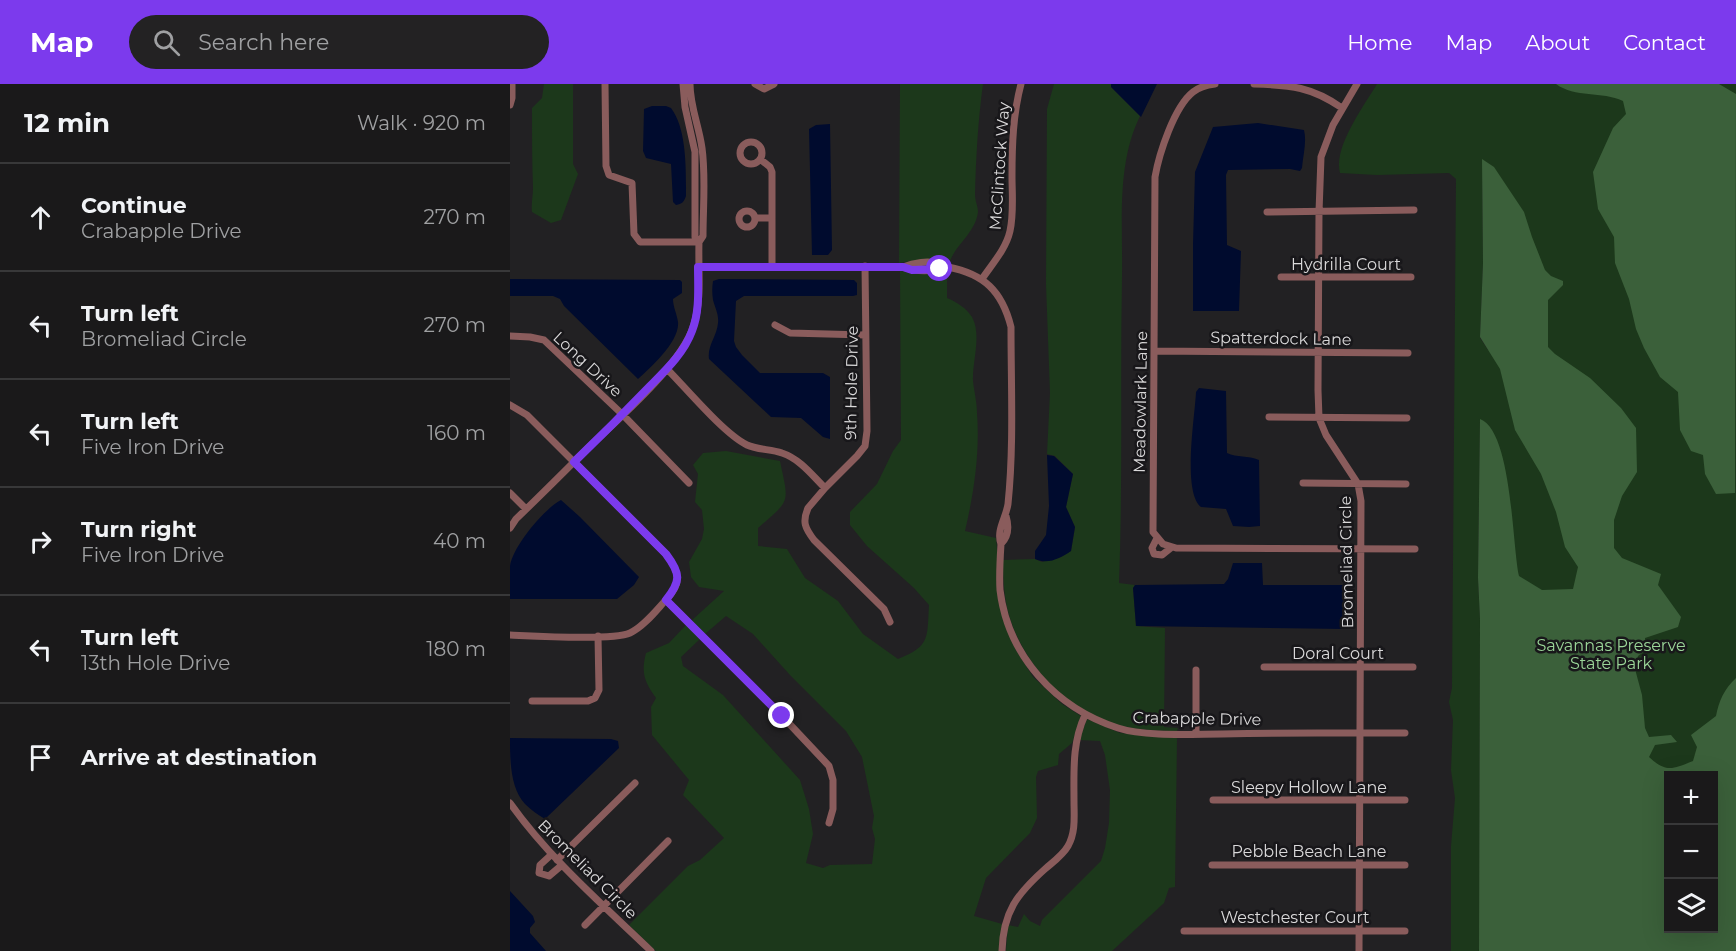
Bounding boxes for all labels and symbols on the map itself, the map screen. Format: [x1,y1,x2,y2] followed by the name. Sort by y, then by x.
[986,101,1013,231] street label: McClintock Way
[926,255,952,281] route start
[1291,255,1402,274] street label: Hydrilla Court
[841,326,862,440] street label: 9th Hole Drive
[549,328,626,401] street label: Long Drive
[1210,328,1352,349] street label: Spatterdock Lane
[1130,331,1151,473] street label: Meadowlark Lane
[1336,495,1357,629] street label: Bromeliad Circle
[1536,636,1686,673] park label: Savannas Preserve State Park
[1292,644,1384,663] street label: Doral Court
[768,702,794,728] route end
[1133,708,1261,729] street label: Crabapple Drive
[1231,778,1387,797] street label: Sleepy Hollow Lane
[534,816,641,923] street label: Bromeliad Circle
[1232,842,1386,861] street label: Pebble Beach Lane
[1220,908,1370,927] street label: Westchester Court

